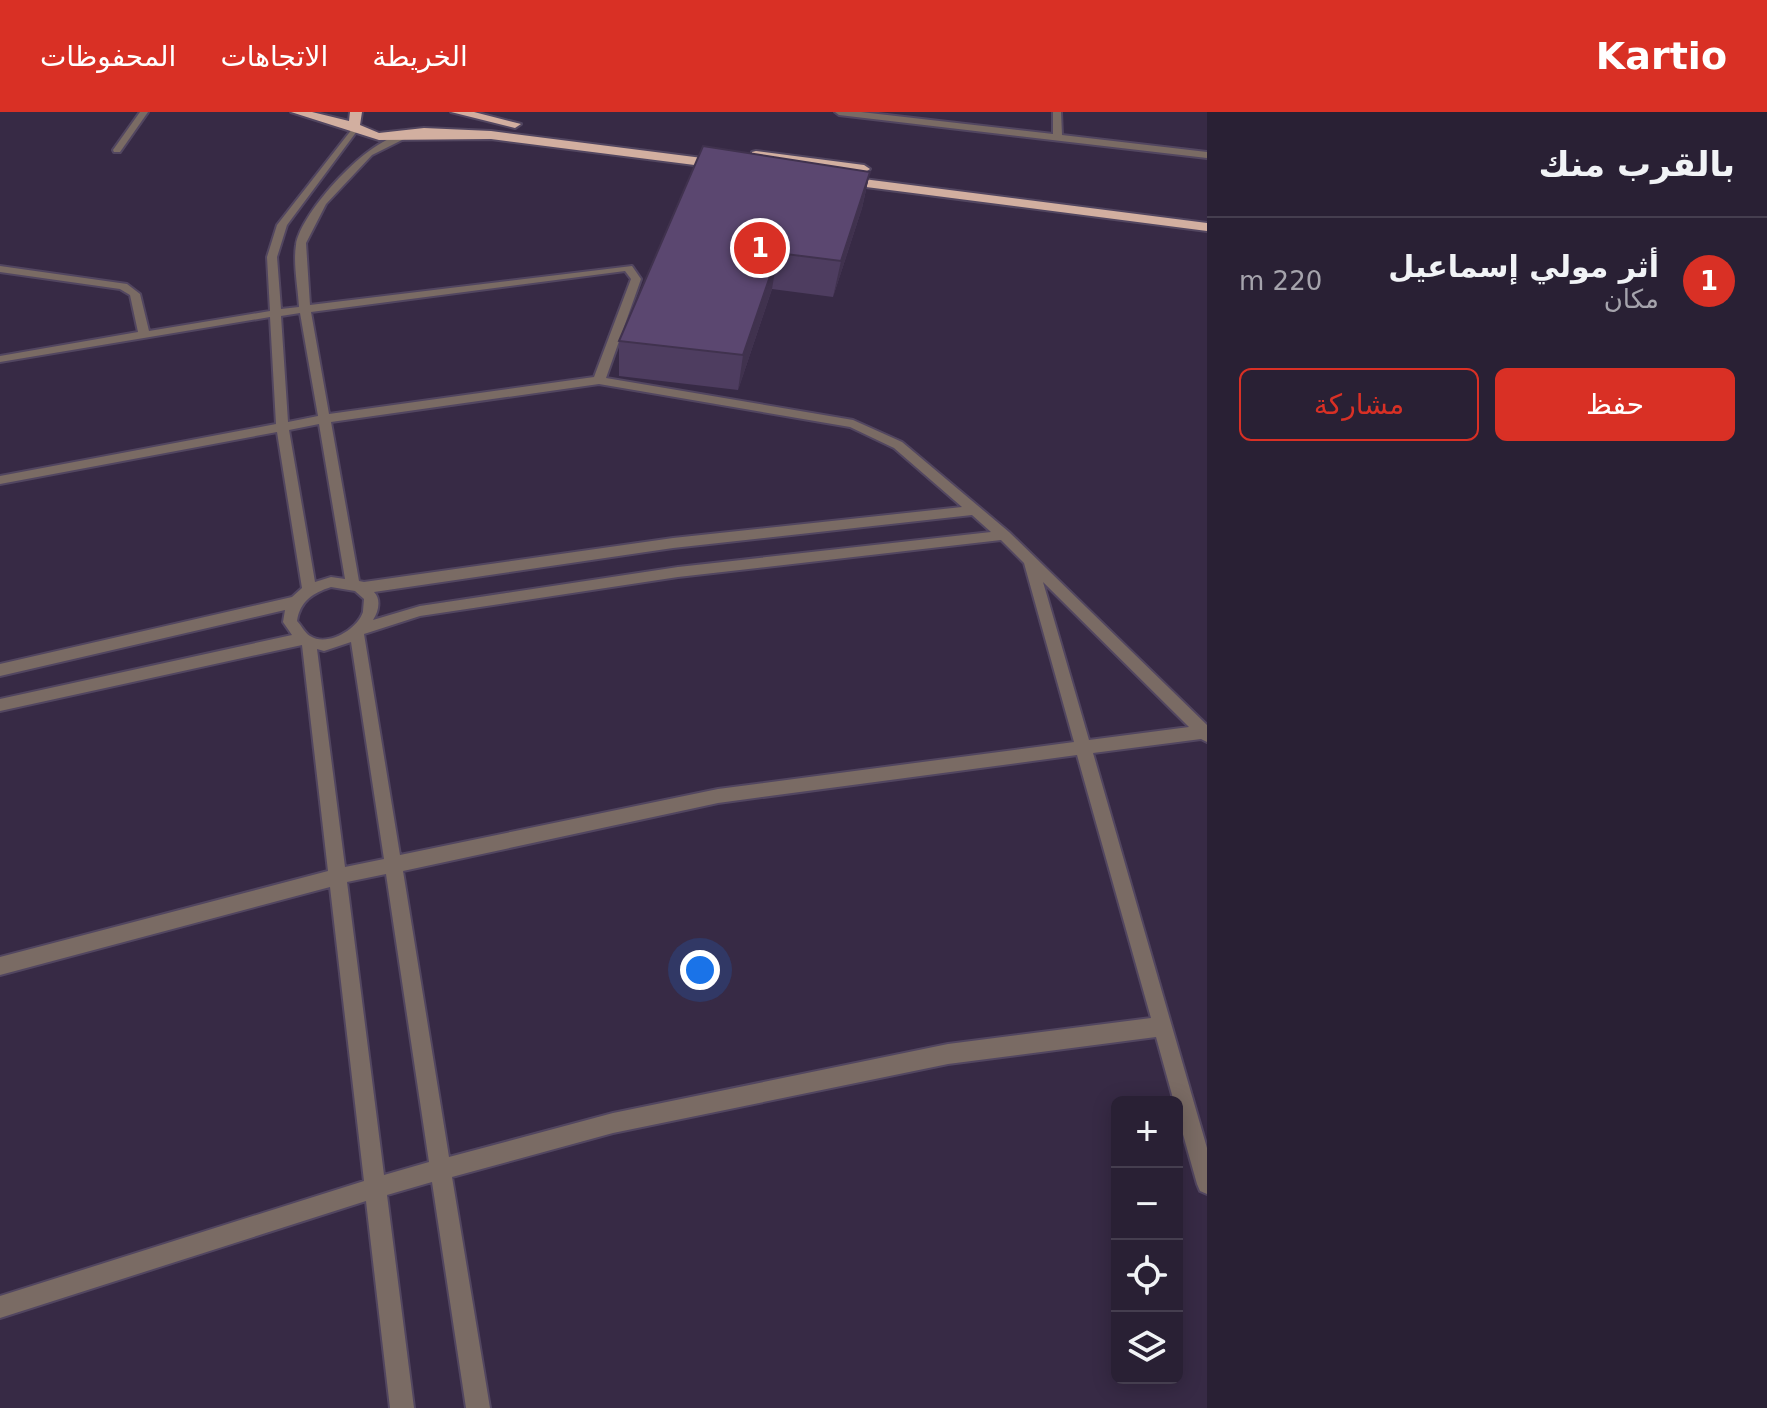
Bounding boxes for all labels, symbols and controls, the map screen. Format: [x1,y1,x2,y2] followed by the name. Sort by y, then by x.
[1596,34,1727,78] text: Kartio
[40,40,176,73] text: المحفوظات
[220,40,328,73] text: الاتجاهات
[372,40,468,73] text: الخريطة
[1538,144,1735,184] text: بالقرب منك
[734,218,786,278] pin: 1
[1388,249,1659,284] text: أثر مولي إسماعيل
[1239,266,1322,296] text: 220 m
[1700,266,1718,296] text: 1
[1604,284,1659,314] text: مكان
[1239,368,1479,441] button: مشاركة
[1495,368,1735,441] button: حفظ
[680,950,720,990] your location
[1111,1096,1183,1384] map controls
[1111,1096,1183,1168] button: +
[1111,1168,1183,1240] button: −
[1111,1240,1183,1312] button: locate
[1111,1312,1183,1384] button: layers

